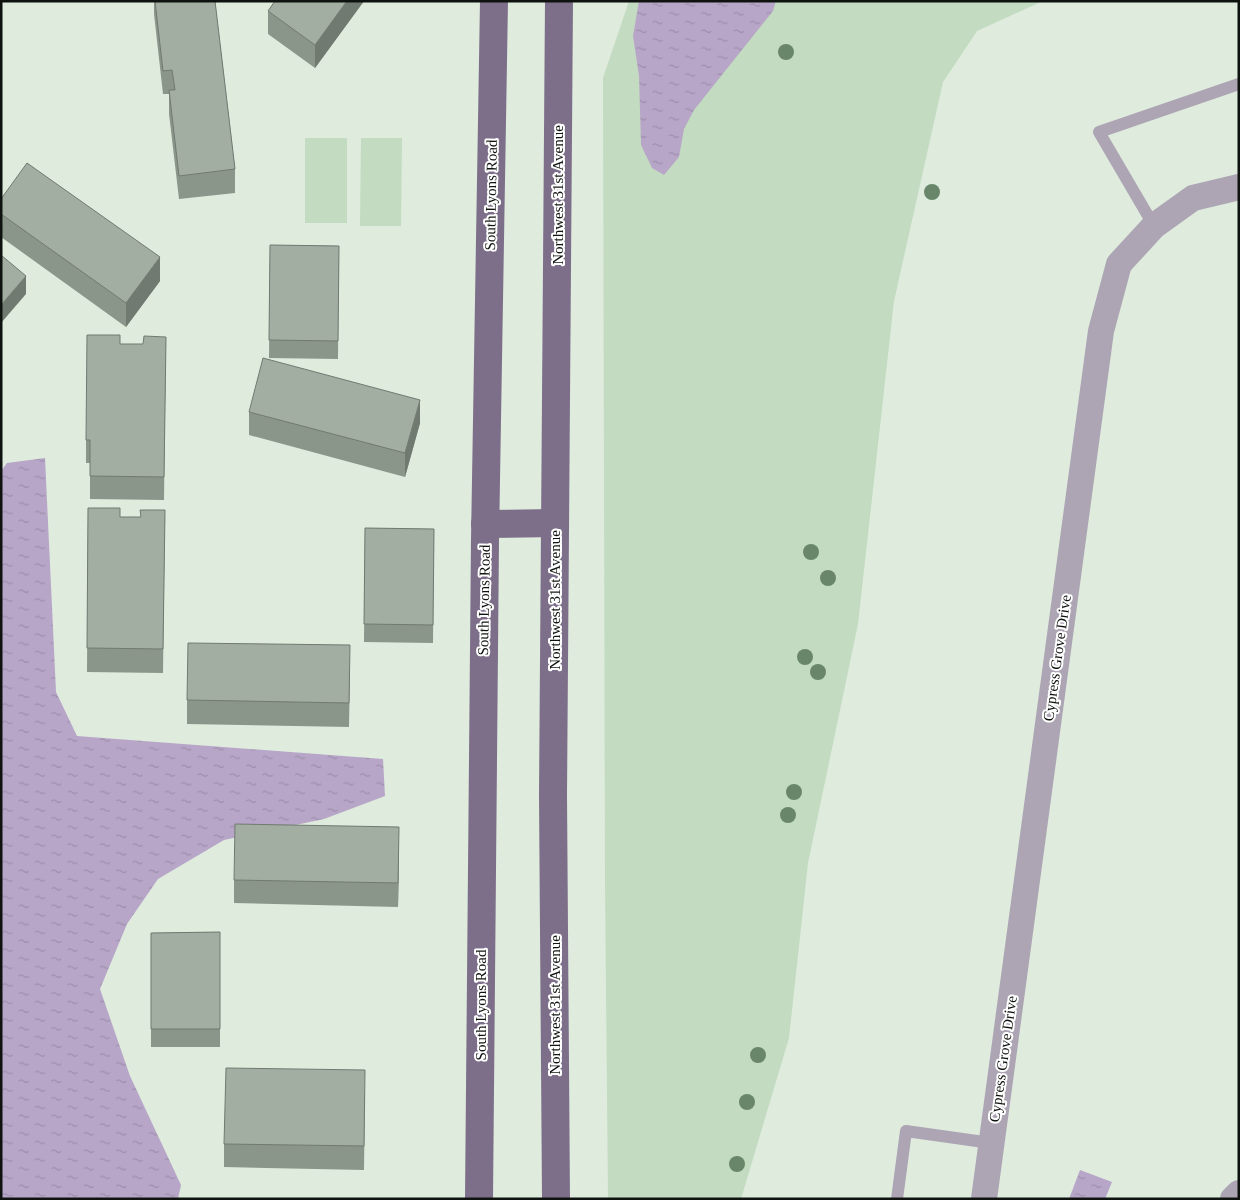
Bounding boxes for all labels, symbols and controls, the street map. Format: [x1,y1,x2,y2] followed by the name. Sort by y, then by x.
[550,125,566,265] street label: Northwest 31st Avenue
[482,139,500,251] street label: South Lyons Road
[547,530,563,670] street label: Northwest 31st Avenue
[475,544,493,656] street label: South Lyons Road
[1040,593,1074,722] street label: Cypress Grove Drive
[547,935,563,1075] street label: Northwest 31st Avenue
[473,949,489,1060] street label: South Lyons Road
[986,994,1020,1123] street label: Cypress Grove Drive

